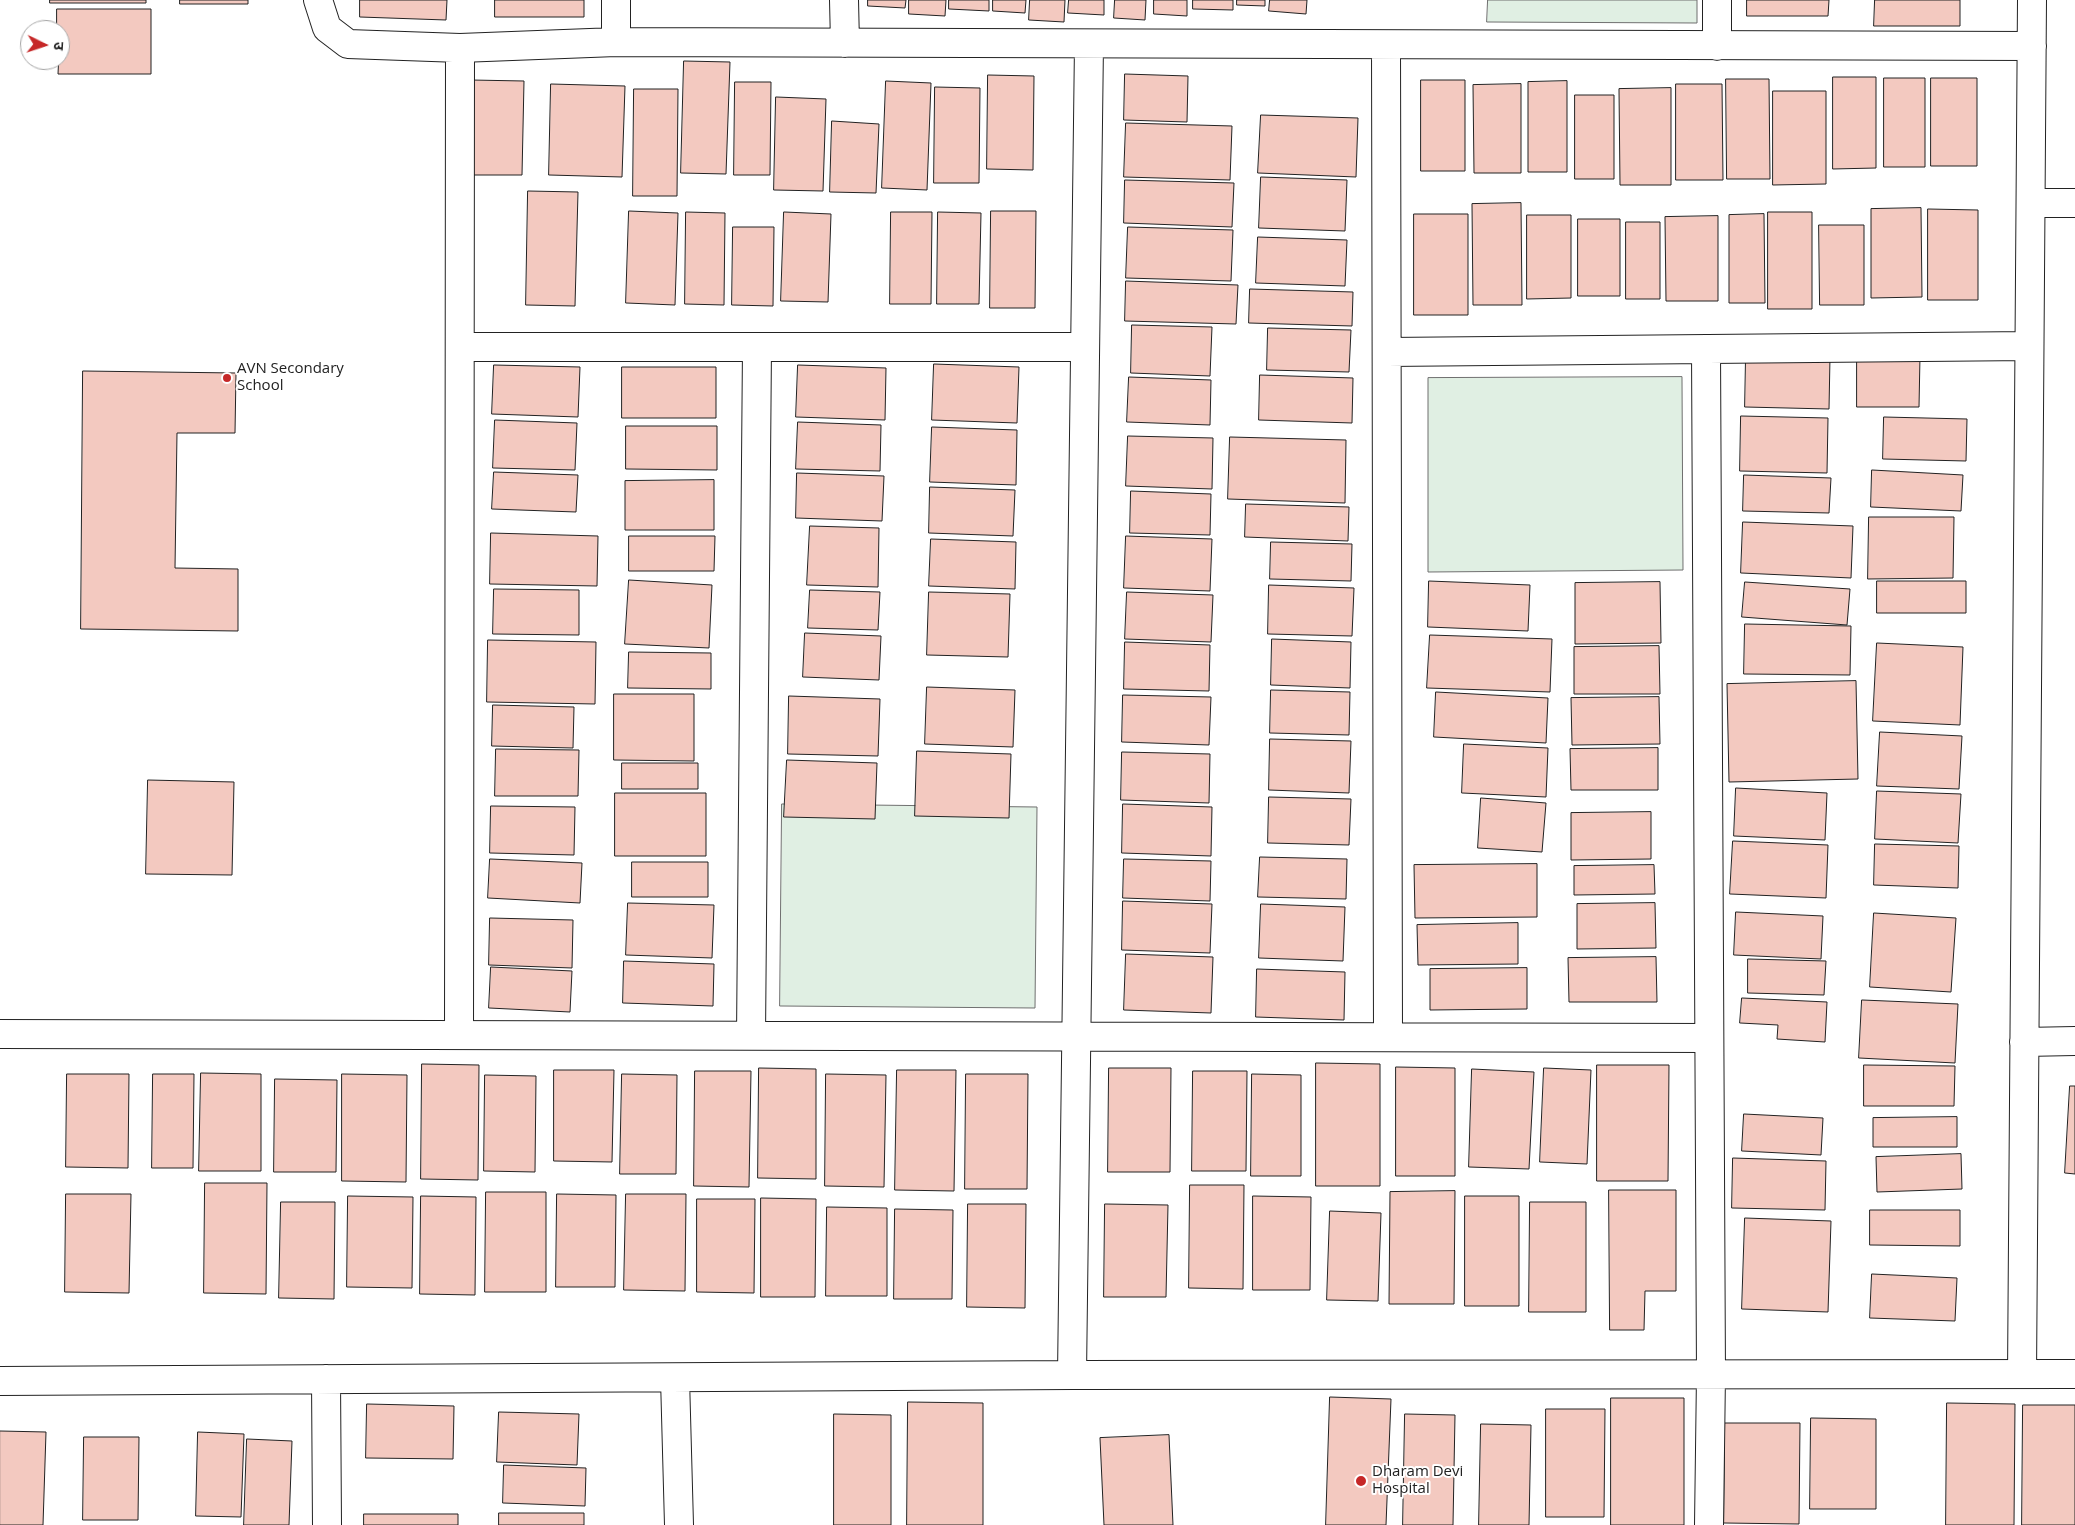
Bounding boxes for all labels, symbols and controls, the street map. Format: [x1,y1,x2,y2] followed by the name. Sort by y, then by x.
[20,20,70,70] north arrow
[50,41,69,51] text: उ
[237,360,344,395] place label: AVN Secondary School
[221,372,233,384] marker: AVN Secondary School
[1372,1463,1463,1498] place label: Dharam Devi Hospital
[1354,1474,1368,1488] marker: Dharam Devi Hospital

